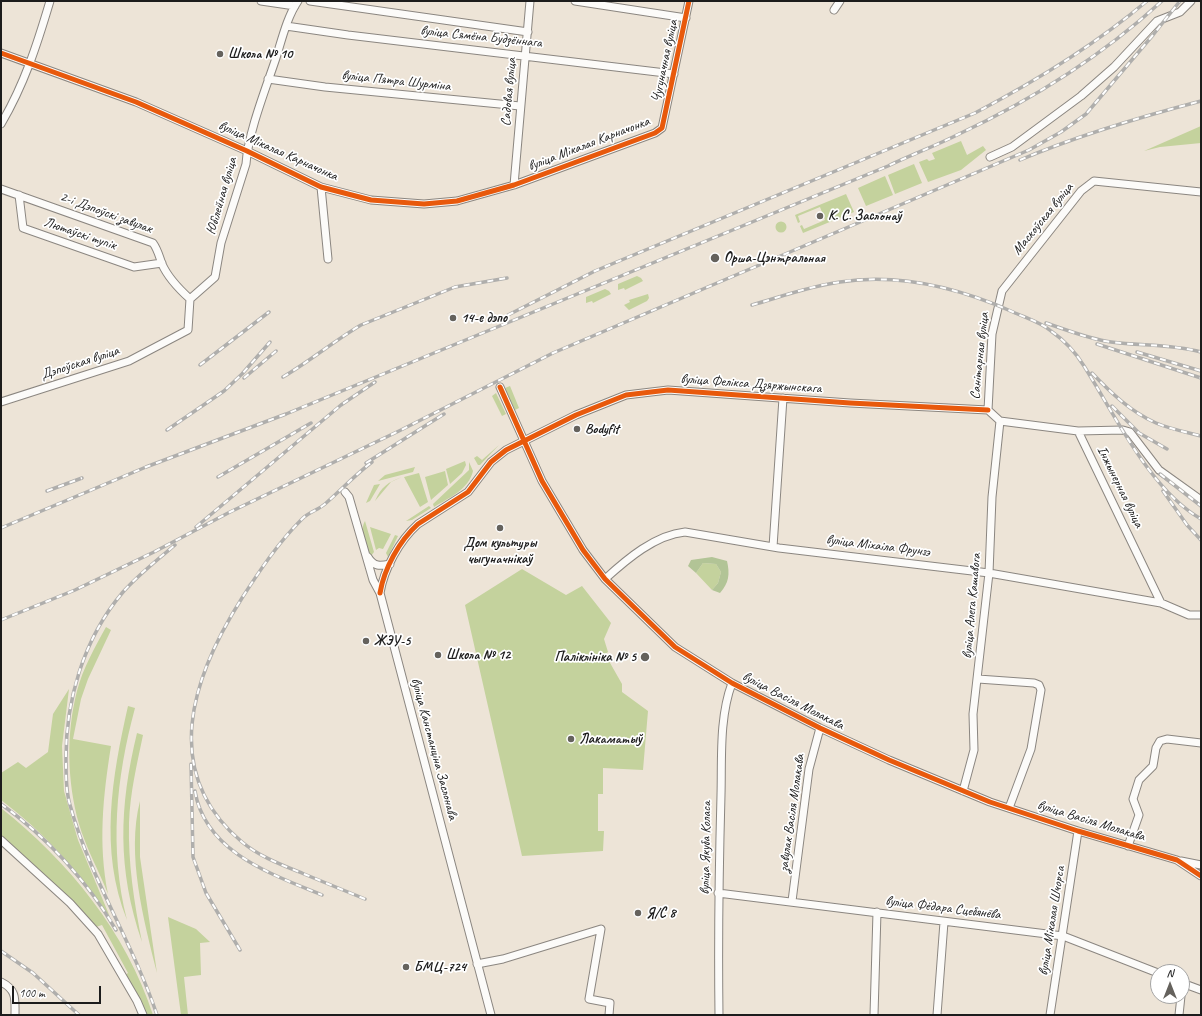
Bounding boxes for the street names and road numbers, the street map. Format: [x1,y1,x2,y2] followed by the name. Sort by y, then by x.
[648,18,682,104] street label: Чугуначная вуліца
[419,22,543,52] street label: вуліца Сямёна Будзённага
[498,57,520,127] street label: Садовая вуліца
[341,67,451,95] street label: вуліца Пятра Шурміна
[526,113,652,175] street label: вуліца Мікалая Карначонка
[216,117,340,185] street label: вуліца Мікалая Карначонка
[203,155,241,237] street label: Юбілейная вуліца
[1009,180,1077,258] street label: Маскоўская вуліца
[58,189,154,237] street label: 2-і Дэпоўскі завулак
[42,214,118,254] street label: Лютаўскі тупік
[967,312,993,400] street label: Санітарная вуліца
[39,342,121,384] street label: Дэпоўская вуліца
[680,371,822,397] street label: вуліца Фелікса Дзяржынскага
[1093,443,1147,531] street label: Інжынерная вуліца
[825,531,931,561] street label: вуліца Міхаіла Фрунзэ
[959,553,985,659] street label: вуліца Алега Кашавога
[739,668,847,734] street label: вуліца Васіля Молакава
[407,676,461,822] street label: вуліца Канстанціна Заслонава
[775,753,809,873] street label: завулак Васіля Молакава
[1035,797,1147,845] street label: вуліца Васіля Молакава
[697,801,715,895] street label: вуліца Якуба Коласа
[1035,865,1069,977] street label: вуліца Мікалая Шчорса
[884,893,1002,923] street label: вуліца Фёдара Сцебянёва

